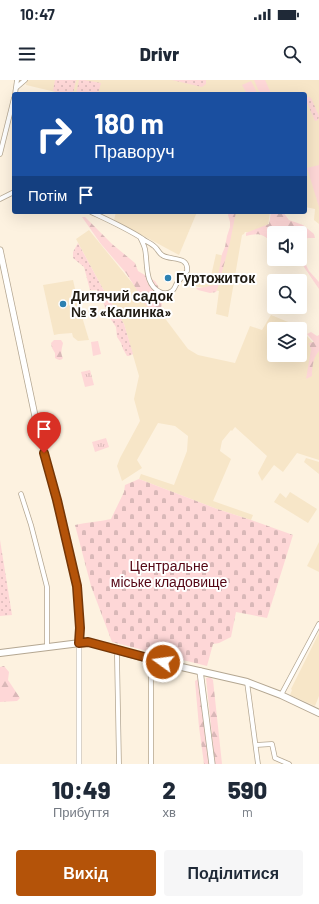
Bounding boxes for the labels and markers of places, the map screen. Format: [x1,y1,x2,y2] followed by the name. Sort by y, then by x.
[176,269,256,286] place label: Гуртожиток
[163,273,173,283] marker: Гуртожиток
[71,287,174,320] place label: Дитячий садок № 3 «Калинка»
[58,299,68,309] marker: Дитячий садок № 3 «Калинка»
[27,412,61,453] pin

